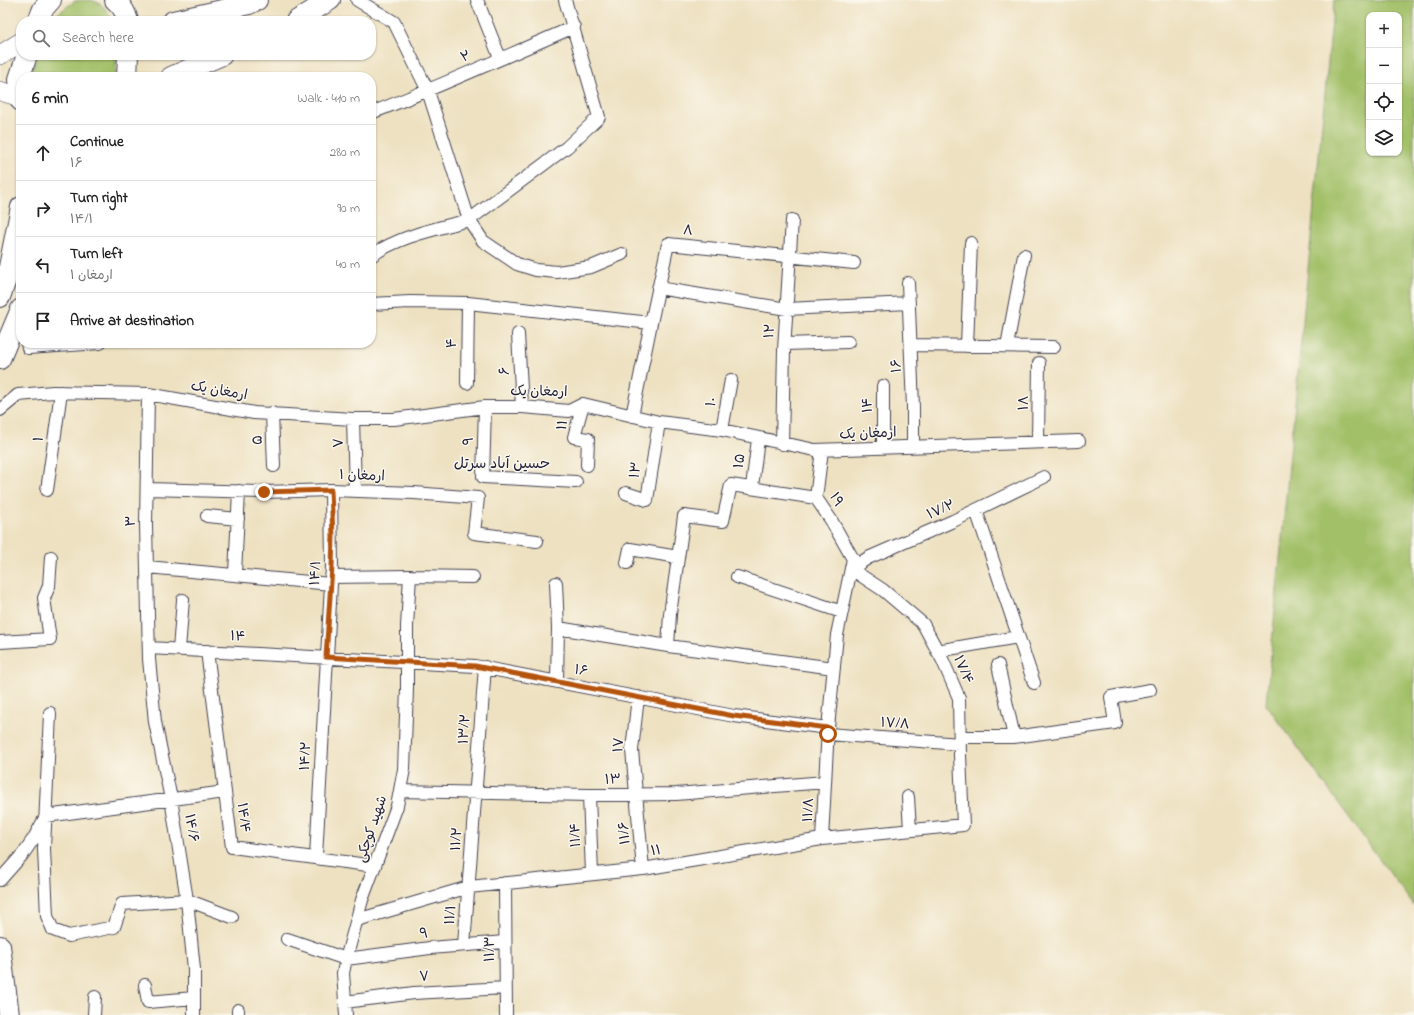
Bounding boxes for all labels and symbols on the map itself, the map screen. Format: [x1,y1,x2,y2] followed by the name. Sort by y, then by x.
[457,45,475,69] street label: ۲
[682,220,694,242] street label: ۸
[759,323,781,339] street label: ۱۲
[442,338,463,348] street label: ۴
[886,359,908,373] street label: ۱۶
[494,366,516,376] street label: ۶
[189,376,249,406] street label: ارمغان یک
[510,381,568,403] street label: ارمغان یک
[701,395,723,409] street label: ۱۰
[1014,396,1035,410] street label: ۱۸
[857,397,879,413] street label: ۱۴
[552,419,574,431] street label: ۱۱
[839,423,897,445] street label: ارمغان یک
[28,435,50,443] street label: ۱
[247,435,269,445] street label: ۵
[458,436,480,446] street label: ۹
[328,438,350,448] street label: ۷
[729,452,751,470] street label: ۱۵
[454,453,550,475] district label: حسین آباد سرتل
[624,460,648,480] street label: ۱۳
[339,465,385,487] street label: ارمغان ۱
[255,483,273,501] route end
[823,489,849,511] street label: ۱۹
[924,495,958,525] street label: ۱۷/۲
[121,515,142,527] street label: ۳
[305,560,327,586] street label: ۱۴/۱
[230,626,246,648] street label: ۱۴
[947,652,979,688] street label: ۱۷/۴
[572,659,590,683] street label: ۱۶
[453,713,477,745] street label: ۱۳/۲
[880,713,910,735] street label: ۱۷/۸
[819,725,837,743] route start
[608,737,630,753] street label: ۱۷
[295,741,317,771] street label: ۱۴/۲
[605,769,621,791] street label: ۱۳
[351,793,393,865] street label: شهید کوچکی
[798,797,820,823] street label: ۱۱/۸
[231,802,255,834] street label: ۱۴/۴
[178,812,204,844] street label: ۱۴/۶
[614,821,636,845] street label: ۱۱/۶
[565,822,587,848] street label: ۱۱/۴
[446,826,468,852] street label: ۱۱/۲
[649,840,663,862] street label: ۱۱
[440,904,462,926] street label: ۱۱/۱
[419,923,429,945] street label: ۹
[480,936,501,962] street label: ۱۱/۳
[419,966,429,988] street label: ۷

